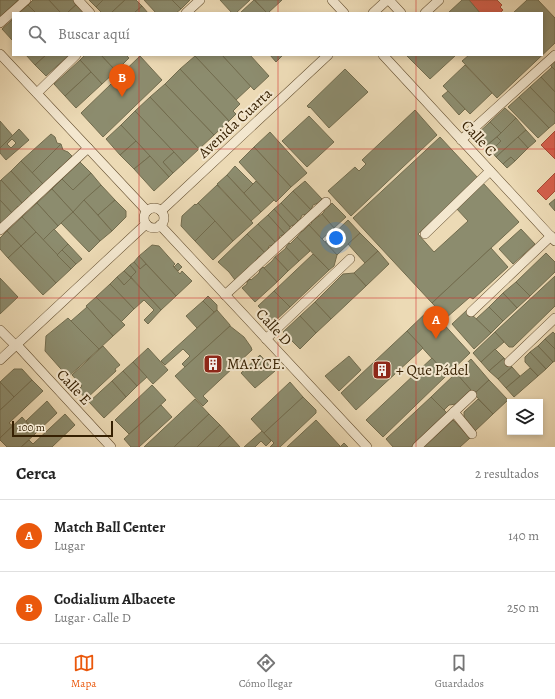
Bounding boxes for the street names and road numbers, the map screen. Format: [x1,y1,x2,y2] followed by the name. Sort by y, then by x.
[193,84,276,163] street label: Avenida Cuarta
[457,116,501,160] street label: Calle C
[252,304,296,350] street label: Calle D
[52,365,96,409] street label: Calle E

